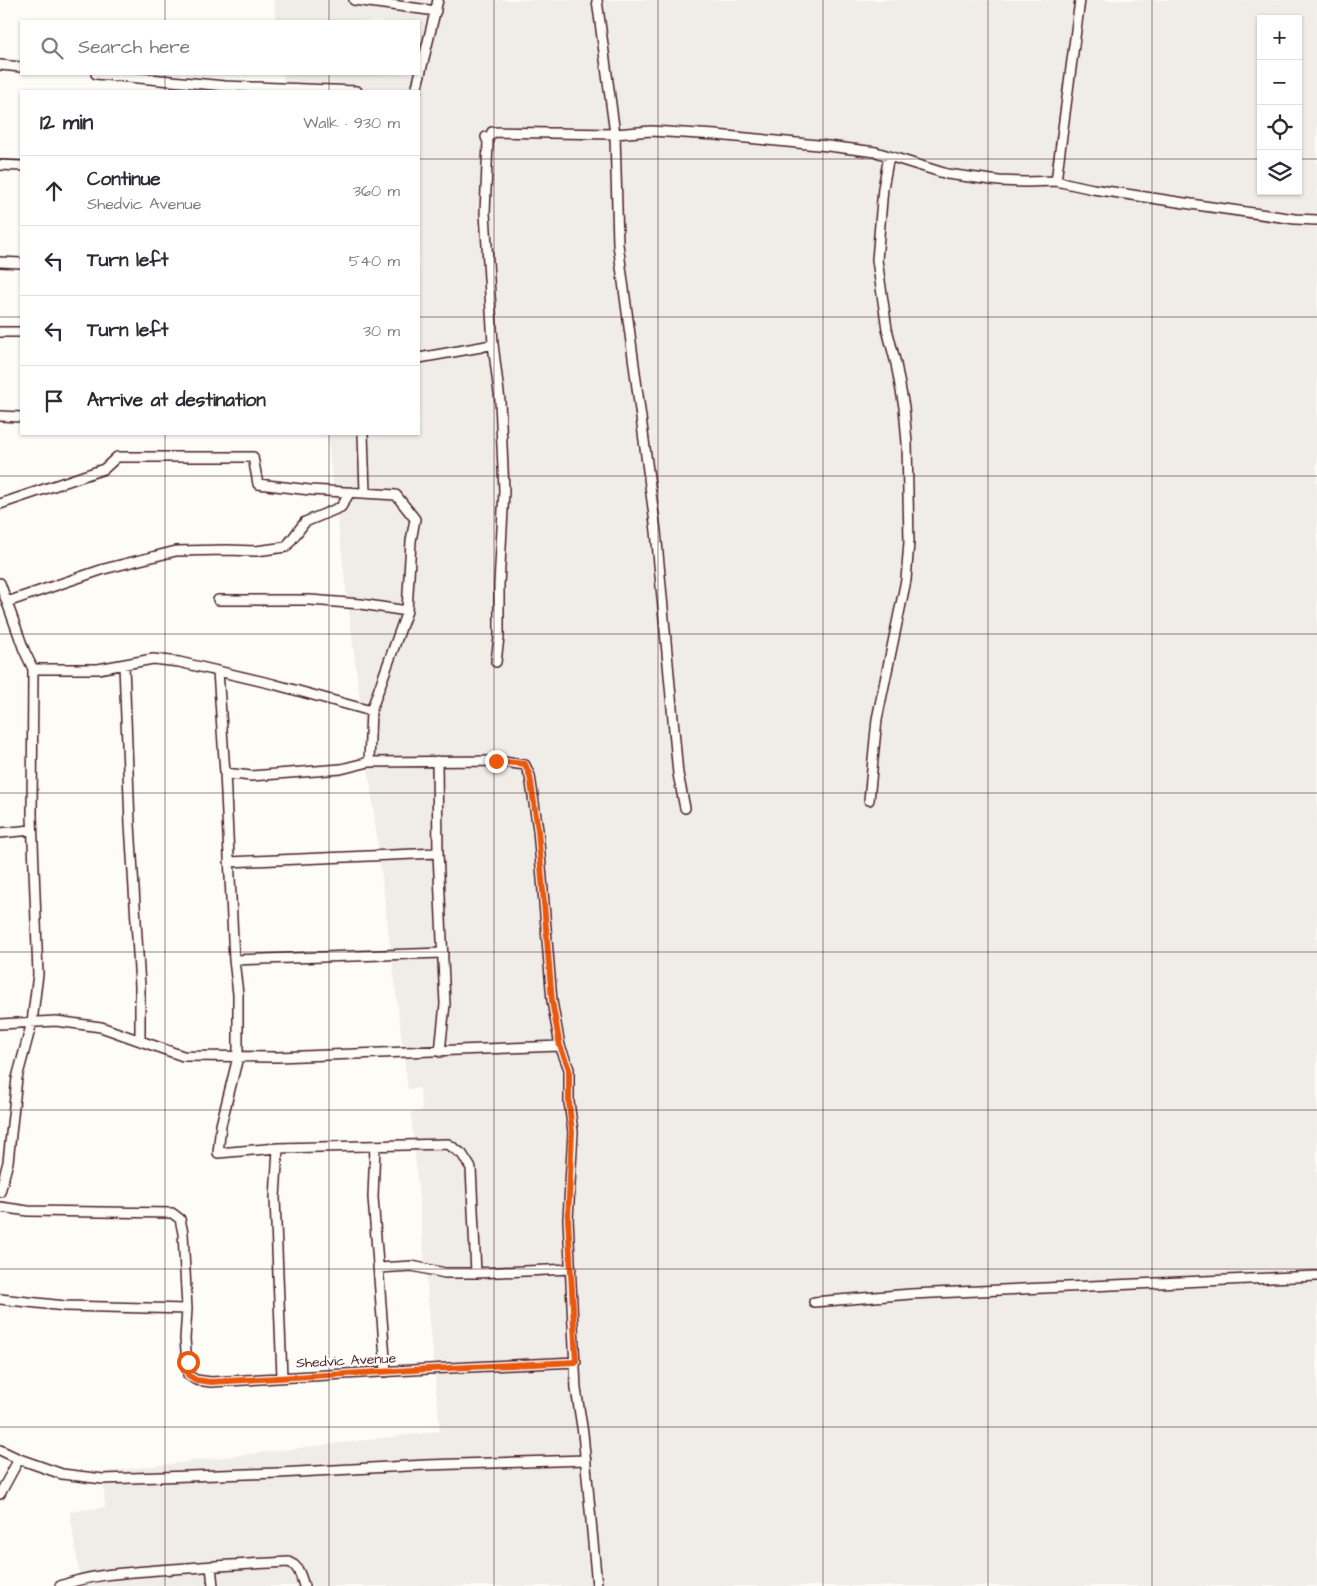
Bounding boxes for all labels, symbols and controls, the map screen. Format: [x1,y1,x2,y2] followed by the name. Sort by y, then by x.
[1257,15,1302,195] map controls
[1257,15,1302,60] button: +
[20,20,420,75] search box
[38,34,66,62] icon: search
[78,34,190,61] text: Search here
[1257,60,1302,105] button: −
[1257,105,1302,150] button: locate
[40,108,93,137] text: 12 min
[303,112,400,134] text: Walk · 930 m
[1257,150,1302,195] button: layers
[87,166,161,193] text: Continue
[40,177,68,205] icon: ahead
[353,180,400,202] text: 360 m
[87,193,201,215] text: Shedvic Avenue
[40,247,68,275] icon: left
[87,247,168,274] text: Turn left
[349,250,400,272] text: 540 m
[40,317,68,345] icon: left
[87,317,168,344] text: Turn left
[363,320,400,342] text: 30 m
[40,387,68,415] icon: arrive
[87,387,266,414] text: Arrive at destination
[485,750,508,773] route end
[296,1348,397,1374] street label: Shedvic Avenue
[177,1351,200,1374] route start

